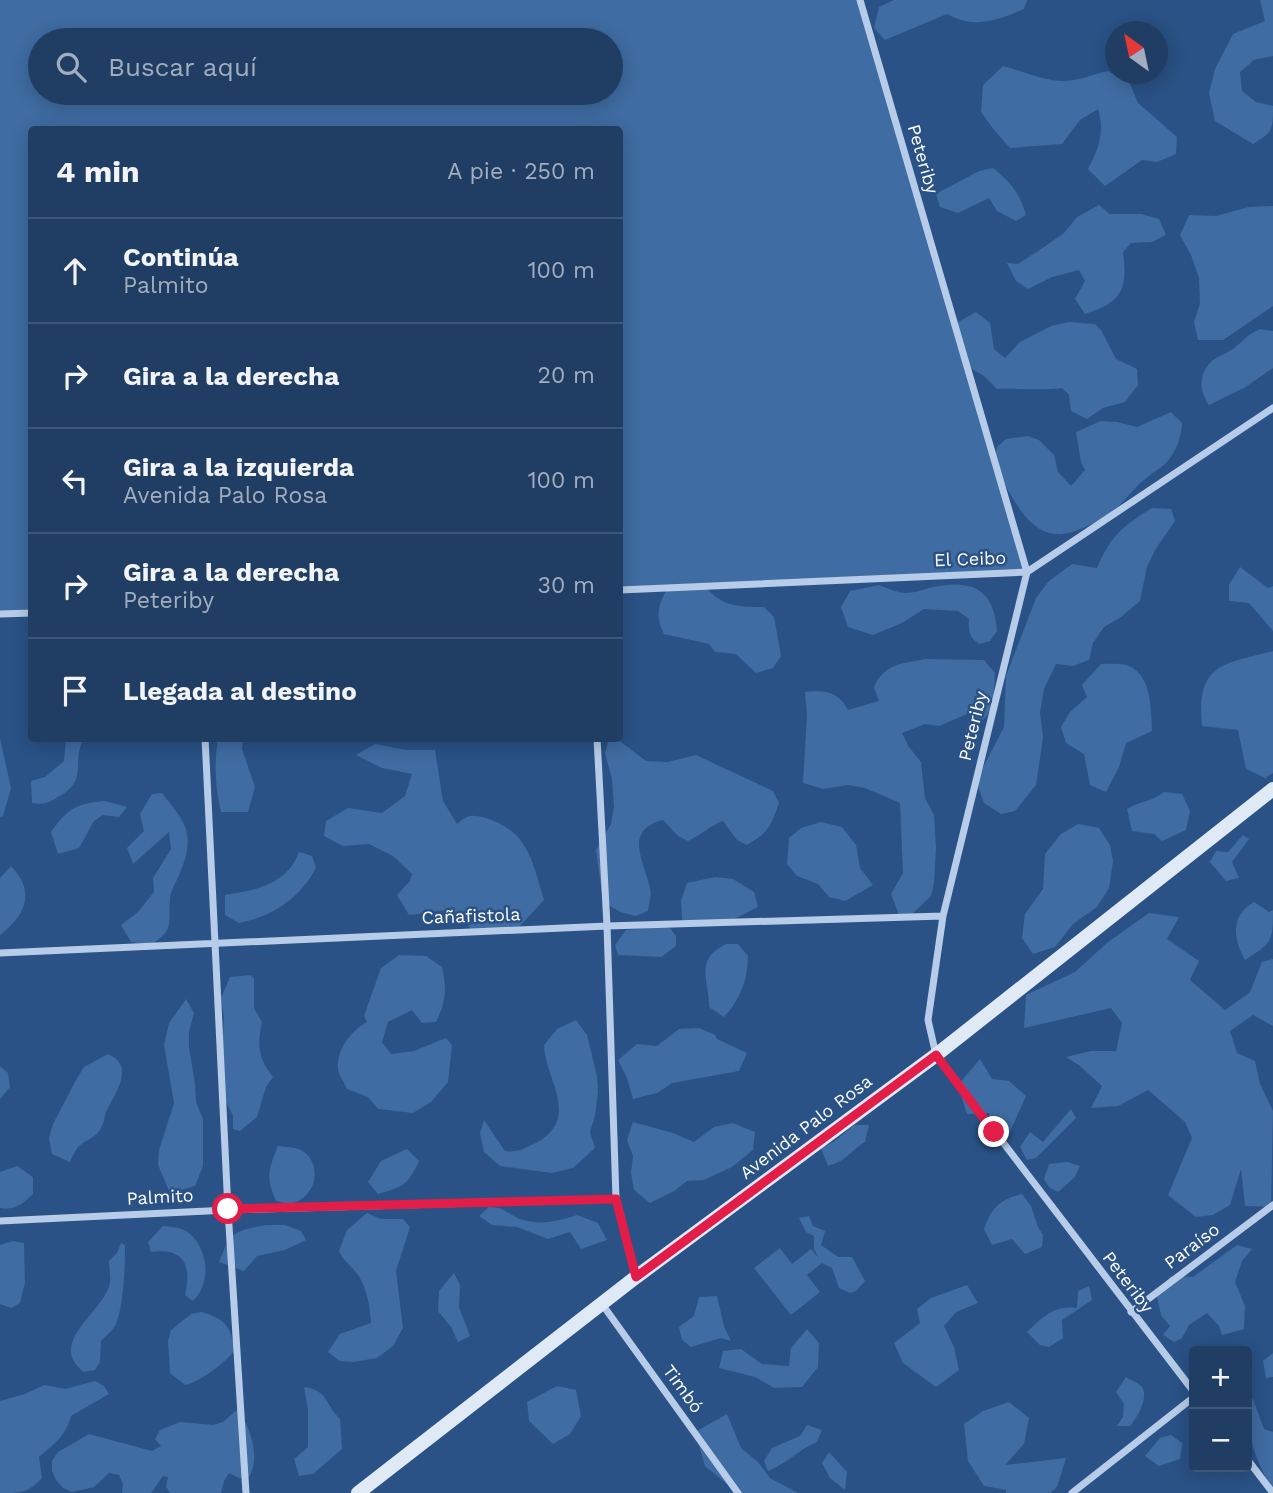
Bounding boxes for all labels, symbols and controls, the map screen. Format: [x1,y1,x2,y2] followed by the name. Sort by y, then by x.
[1105,21,1168,84] north arrow
[28,28,623,105] search box
[52,48,90,86] icon: search
[108,52,257,82] text: Buscar aquí
[904,122,944,197] street label: Peteriby
[56,154,140,189] text: 4 min
[447,158,595,185] text: A pie · 250 m
[123,242,239,272] text: Continúa
[56,252,94,290] icon: ahead
[528,257,595,284] text: 100 m
[123,272,209,299] text: Palmito
[56,357,94,395] icon: right
[123,361,339,391] text: Gira a la derecha
[538,362,595,389] text: 20 m
[123,452,354,482] text: Gira a la izquierda
[56,462,94,500] icon: left
[528,467,595,494] text: 100 m
[123,482,327,509] text: Avenida Palo Rosa
[934,547,1006,570] street label: El Ceibo
[123,557,339,587] text: Gira a la derecha
[56,567,94,605] icon: right
[538,572,595,599] text: 30 m
[123,587,214,614] text: Peteriby
[56,672,94,710] icon: arrive
[123,676,357,706] text: Llegada al destino
[954,688,991,763] street label: Peteriby
[421,903,521,928] street label: Cañafistola
[736,1070,876,1183] street label: Avenida Palo Rosa
[978,1116,1009,1147] route end
[126,1184,194,1209] street label: Palmito
[212,1193,243,1224] route start
[1160,1218,1223,1273] street label: Paraíso
[1099,1247,1159,1317] street label: Peteriby
[1189,1346,1252,1472] map controls
[1189,1346,1252,1409] button: +
[659,1360,708,1417] street label: Timbó
[1189,1409,1252,1472] button: −

